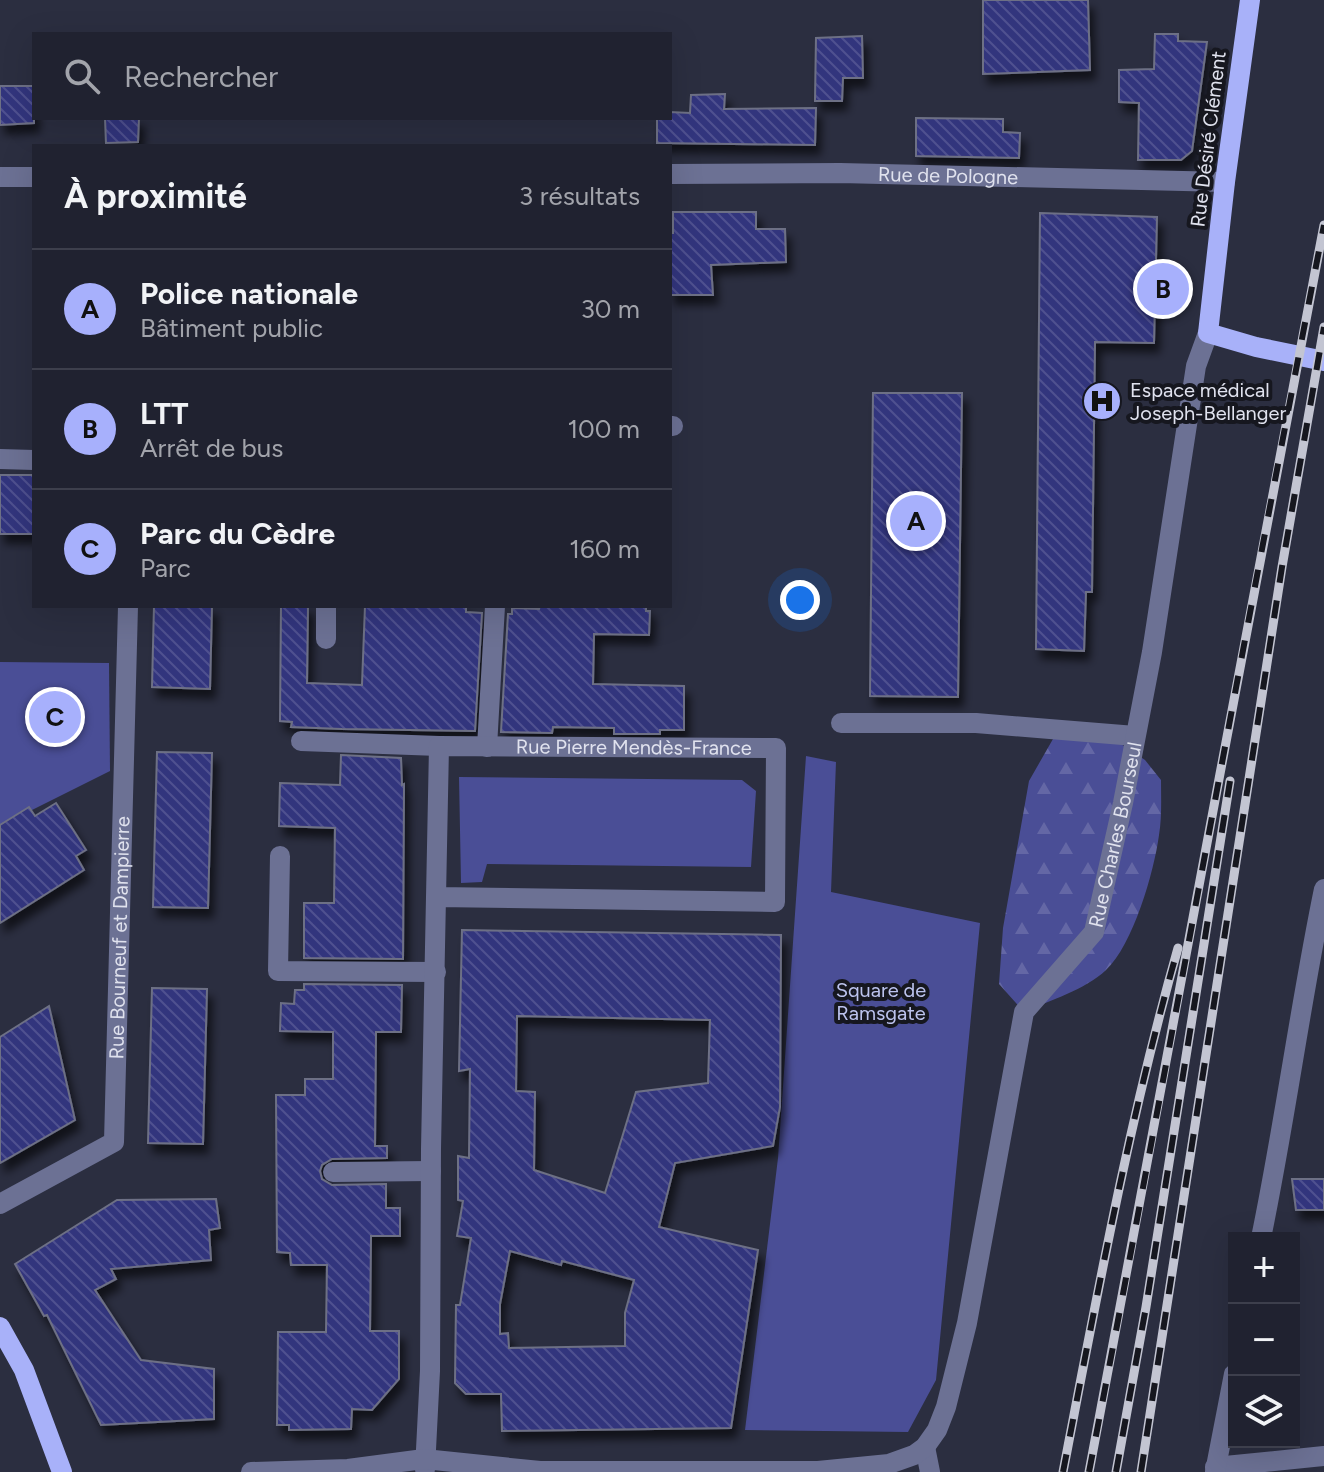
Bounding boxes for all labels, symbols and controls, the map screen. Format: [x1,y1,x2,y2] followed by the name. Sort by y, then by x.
[32,32,672,120] search box
[1185,50,1231,228] street label: Rue Désiré Clément
[60,54,104,98] icon: search
[124,58,278,95] text: Rechercher
[878,162,1018,189] street label: Rue de Pologne
[64,176,247,217] text: À proximité
[519,180,640,212] text: 3 résultats
[1137,259,1189,319] pin: B
[140,275,358,312] text: Police nationale
[81,293,99,325] text: A
[581,293,640,325] text: 30 m
[140,312,323,344] text: Bâtiment public
[1130,378,1286,425] place label: Espace médical Joseph-Bellanger
[1081,380,1123,422] hospital icon: Espace médical Joseph-Bellanger
[140,395,189,432] text: LTT
[82,413,98,445] text: B
[567,413,640,445] text: 100 m
[140,432,283,464] text: Arrêt de bus
[890,491,942,551] pin: A
[140,515,335,552] text: Parc du Cèdre
[81,533,99,565] text: C
[569,533,640,565] text: 160 m
[140,552,191,584] text: Parc
[780,580,820,620] your location
[29,687,81,747] pin: C
[516,734,752,760] street label: Rue Pierre Mendès-France
[1083,740,1146,930] street label: Rue Charles Bourseul
[104,816,135,1060] street label: Rue Bourneuf et Dampierre
[836,978,926,1025] park label: Square de Ramsgate
[1228,1232,1300,1448] map controls
[1228,1232,1300,1304] button: +
[1228,1304,1300,1376] button: −
[1228,1376,1300,1448] button: layers

